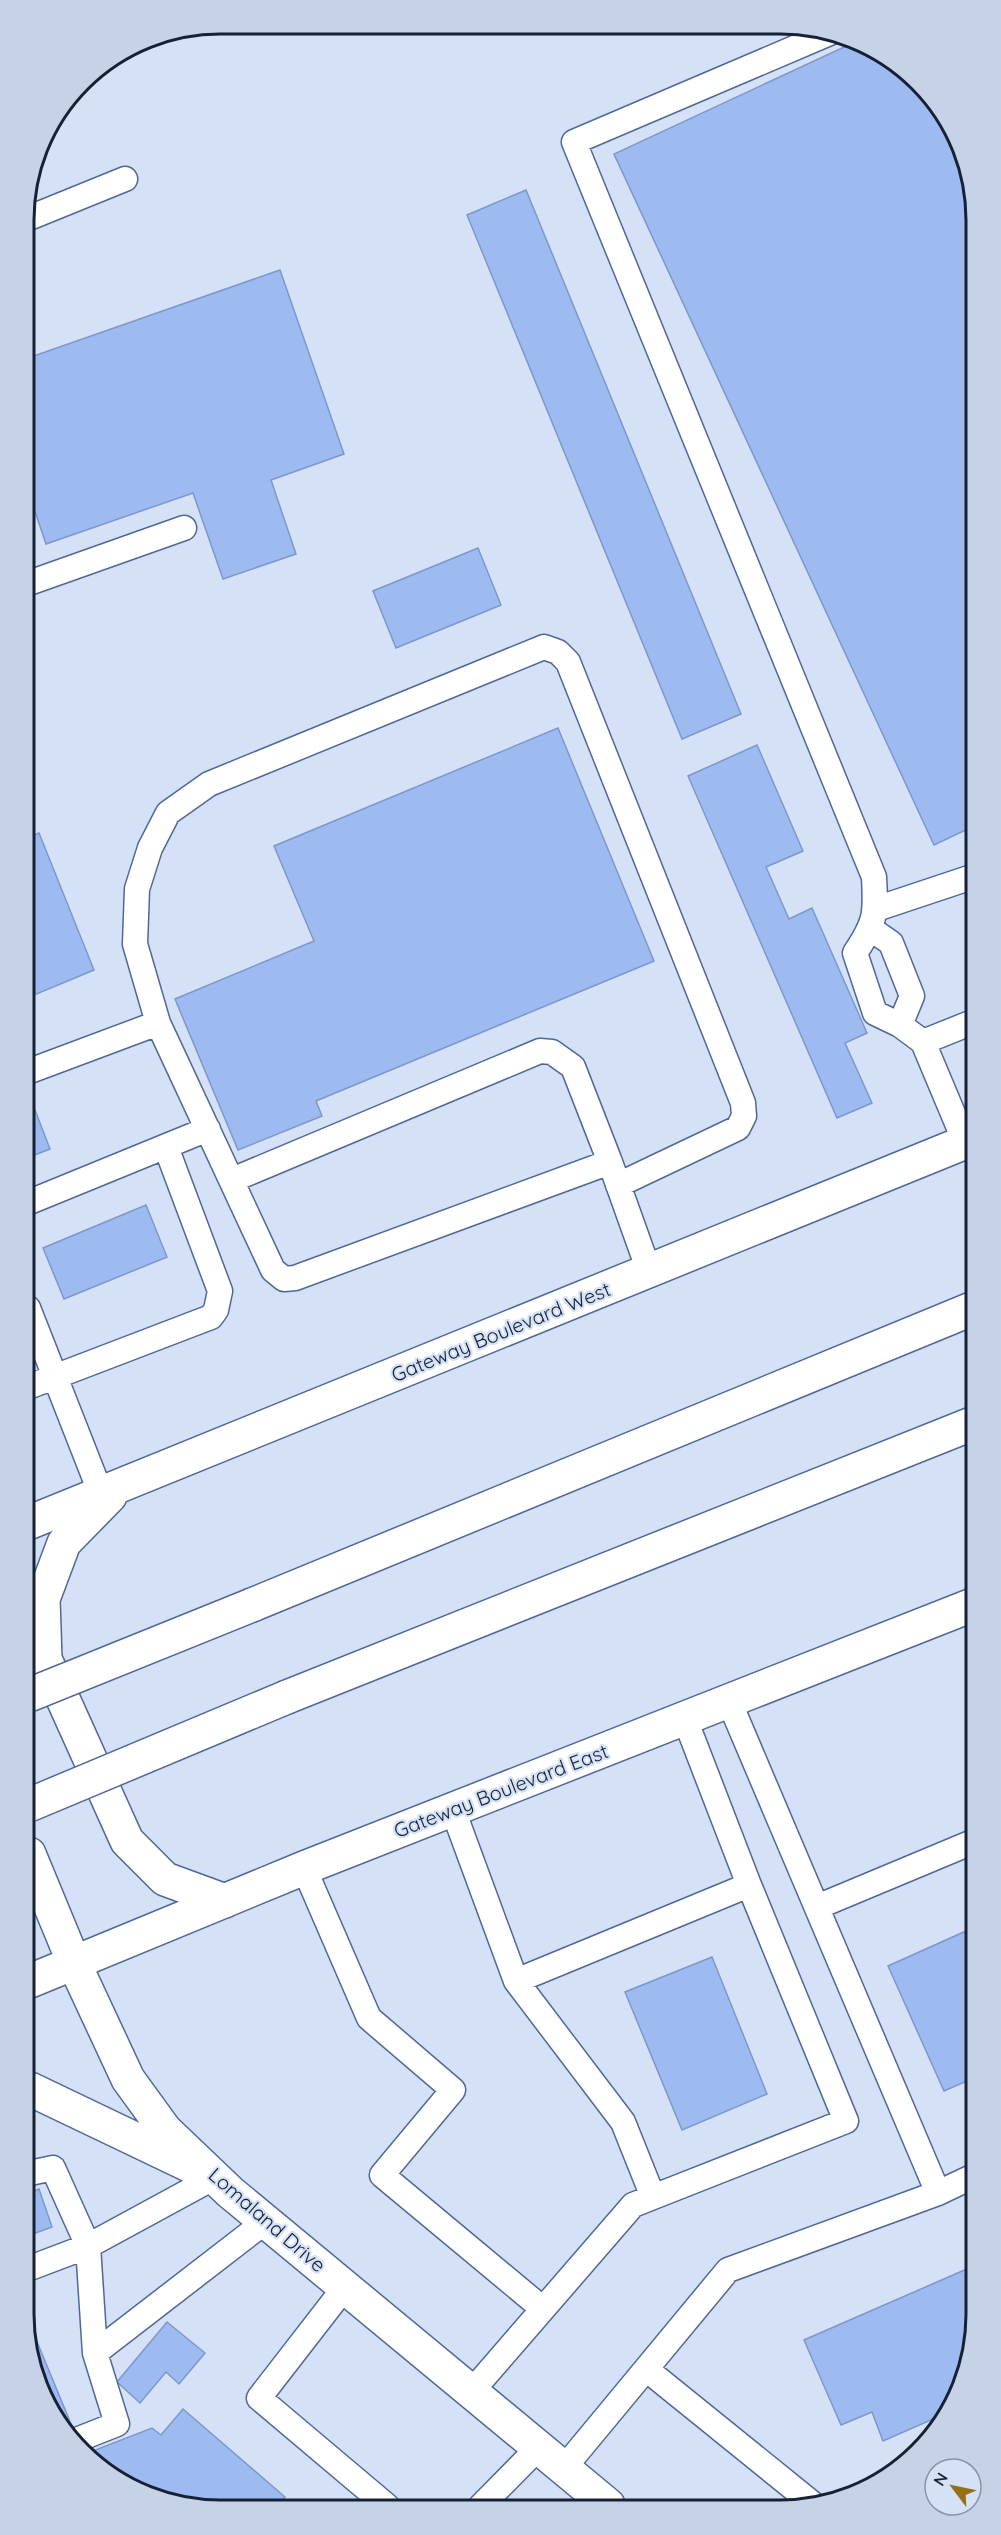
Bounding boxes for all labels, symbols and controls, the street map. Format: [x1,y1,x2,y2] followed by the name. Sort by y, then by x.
[387,1276,614,1387] street label: Gateway Boulevard West
[390,1738,612,1843] street label: Gateway Boulevard East
[204,2162,331,2277] street label: Lomaland Drive
[923,2457,983,2517] north arrow
[929,2469,952,2489] text: N

